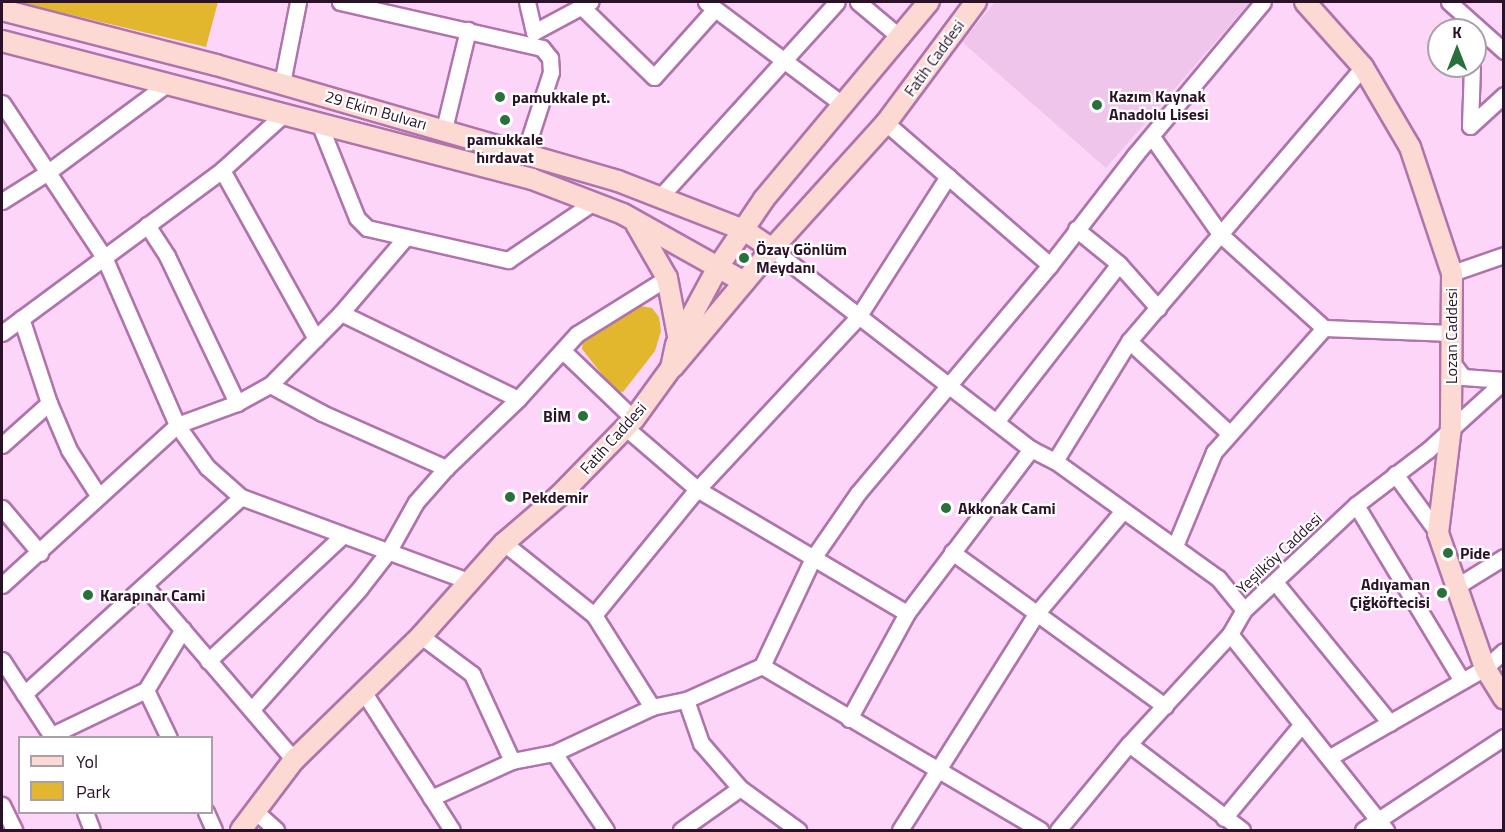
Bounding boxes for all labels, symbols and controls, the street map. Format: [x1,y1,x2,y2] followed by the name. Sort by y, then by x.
[900,16,968,100] street label: Fatih Caddesi
[1427,18,1487,78] north arrow
[1452,20,1462,44] text: K
[323,86,429,134] street label: 29 Ekim Bulvarı
[1109,86,1209,124] place label: Kazım Kaynak Anadolu Lisesi
[512,87,610,107] place label: pamukkale pt.
[493,90,507,104] marker: pamukkale pt.
[1090,98,1104,112] marker: Kazım Kaynak Anadolu Lisesi
[498,113,512,127] marker: pamukkale hırdavat
[467,129,543,167] place label: pamukkale hırdavat
[756,239,847,277] place label: Özay Gönlüm Meydanı
[737,251,751,265] marker: Özay Gönlüm Meydanı
[1441,288,1461,384] street label: Lozan Caddesi
[576,398,650,478] street label: Fatih Caddesi
[543,406,571,426] place label: BİM
[576,409,590,423] marker: BİM
[522,487,588,507] place label: Pekdemir
[503,490,517,504] marker: Pekdemir
[958,498,1056,518] place label: Akkonak Cami
[939,501,953,515] marker: Akkonak Cami
[1232,509,1326,597] street label: Yeşilköy Caddesi
[1460,543,1490,563] place label: Pide
[1441,546,1455,560] marker: Pide
[1349,574,1430,612] place label: Adıyaman Çiğköftecisi
[100,585,205,605] place label: Karapınar Cami
[1435,586,1449,600] marker: Adıyaman Çiğköftecisi
[81,588,95,602] marker: Karapınar Cami
[18,736,213,814] legend
[76,748,98,775] text: Yol
[76,778,110,805] text: Park

